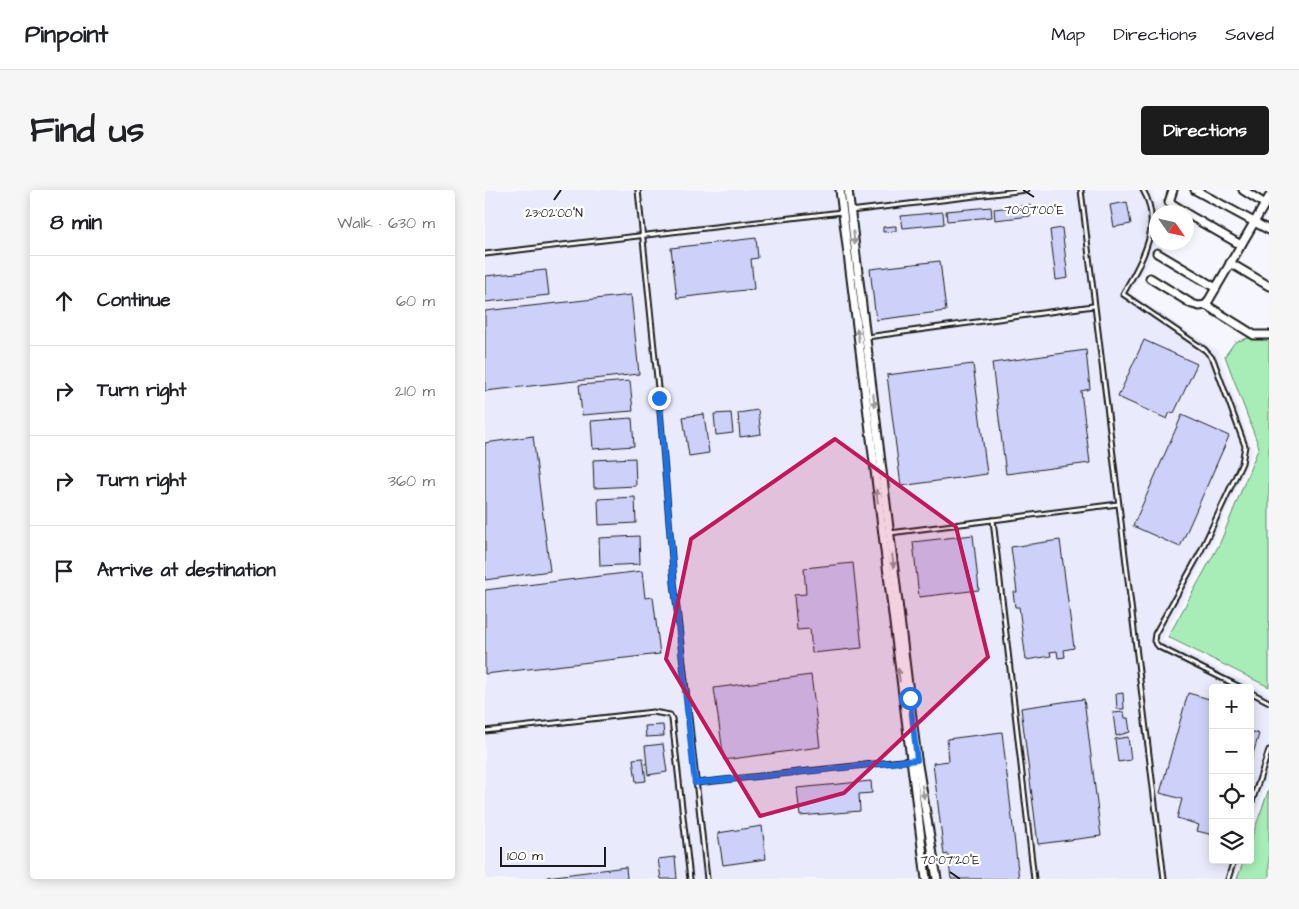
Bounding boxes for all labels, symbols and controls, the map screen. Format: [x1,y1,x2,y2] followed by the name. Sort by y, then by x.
[25,18,108,52] text: Pinpoint
[1051,22,1085,47] text: Map
[1113,22,1197,47] text: Directions
[1225,22,1274,47] text: Saved
[30,106,144,155] text: Find us
[1141,106,1269,155] button: Directions
[1004,202,1064,219] text: 70°07'00"E
[525,205,583,222] text: 23°02'00"N
[1149,205,1194,250] north arrow
[50,208,102,237] text: 8 min
[337,212,435,234] text: Walk · 630 m
[850,231,858,247] one-way arrow
[50,287,78,315] icon: ahead
[97,287,171,314] text: Continue
[396,290,435,312] text: 60 m
[854,326,862,342] one-way arrow
[50,377,78,405] icon: right
[97,377,186,404] text: Turn right
[395,380,435,402] text: 210 m
[648,387,671,410] route end
[870,392,878,408] one-way arrow
[50,467,78,495] icon: right
[97,467,186,494] text: Turn right
[388,470,435,492] text: 360 m
[873,488,881,504] one-way arrow
[889,553,897,569] one-way arrow
[50,557,78,585] icon: arrive
[97,557,276,584] text: Arrive at destination
[895,666,903,682] one-way arrow
[1209,684,1254,864] map controls
[1209,684,1254,729] button: +
[899,687,922,710] route start
[1209,729,1254,774] button: −
[1209,774,1254,819] button: locate
[919,784,927,800] one-way arrow
[1209,819,1254,864] button: layers
[500,844,606,867] scale bar
[507,846,543,866] text: 100 m
[921,852,979,869] text: 70°07'20"E

